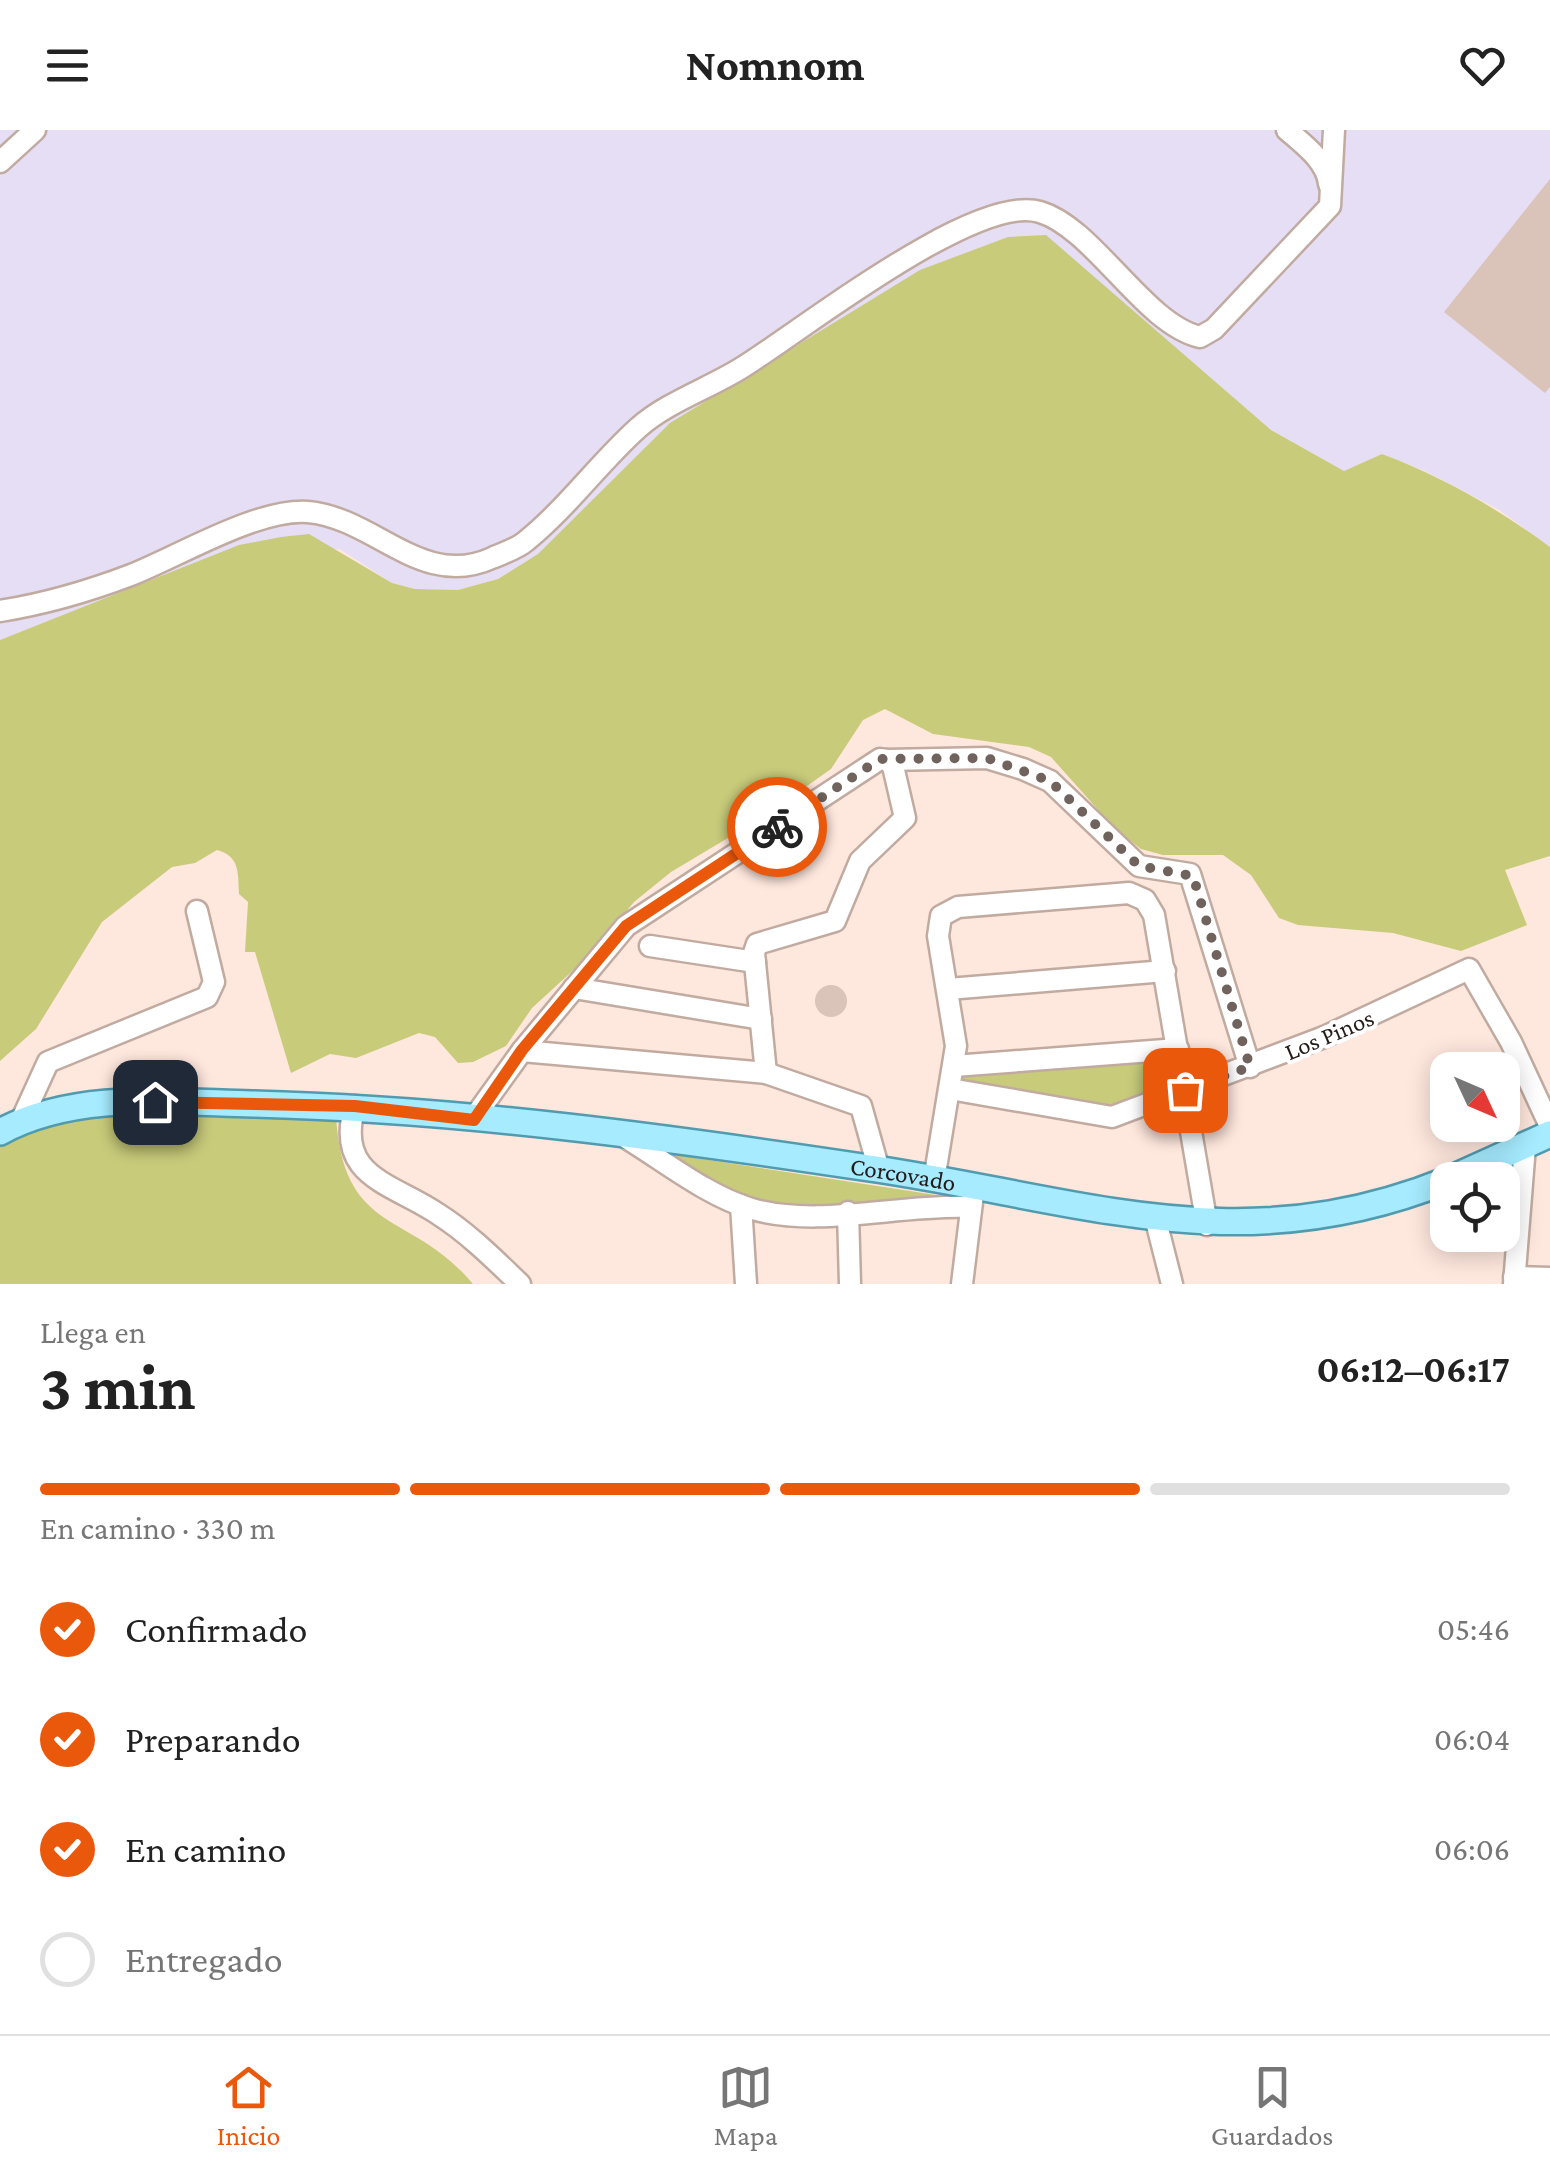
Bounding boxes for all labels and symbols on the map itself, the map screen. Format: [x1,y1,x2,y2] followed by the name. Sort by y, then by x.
[727,777,827,877] courier
[1281,1004,1378,1065] street label: Los Pinos
[1143,1048,1228,1133] pin
[1430,1052,1520,1142] north arrow
[113,1060,198,1145] pin
[848,1152,958,1196] street label: Corcovado

